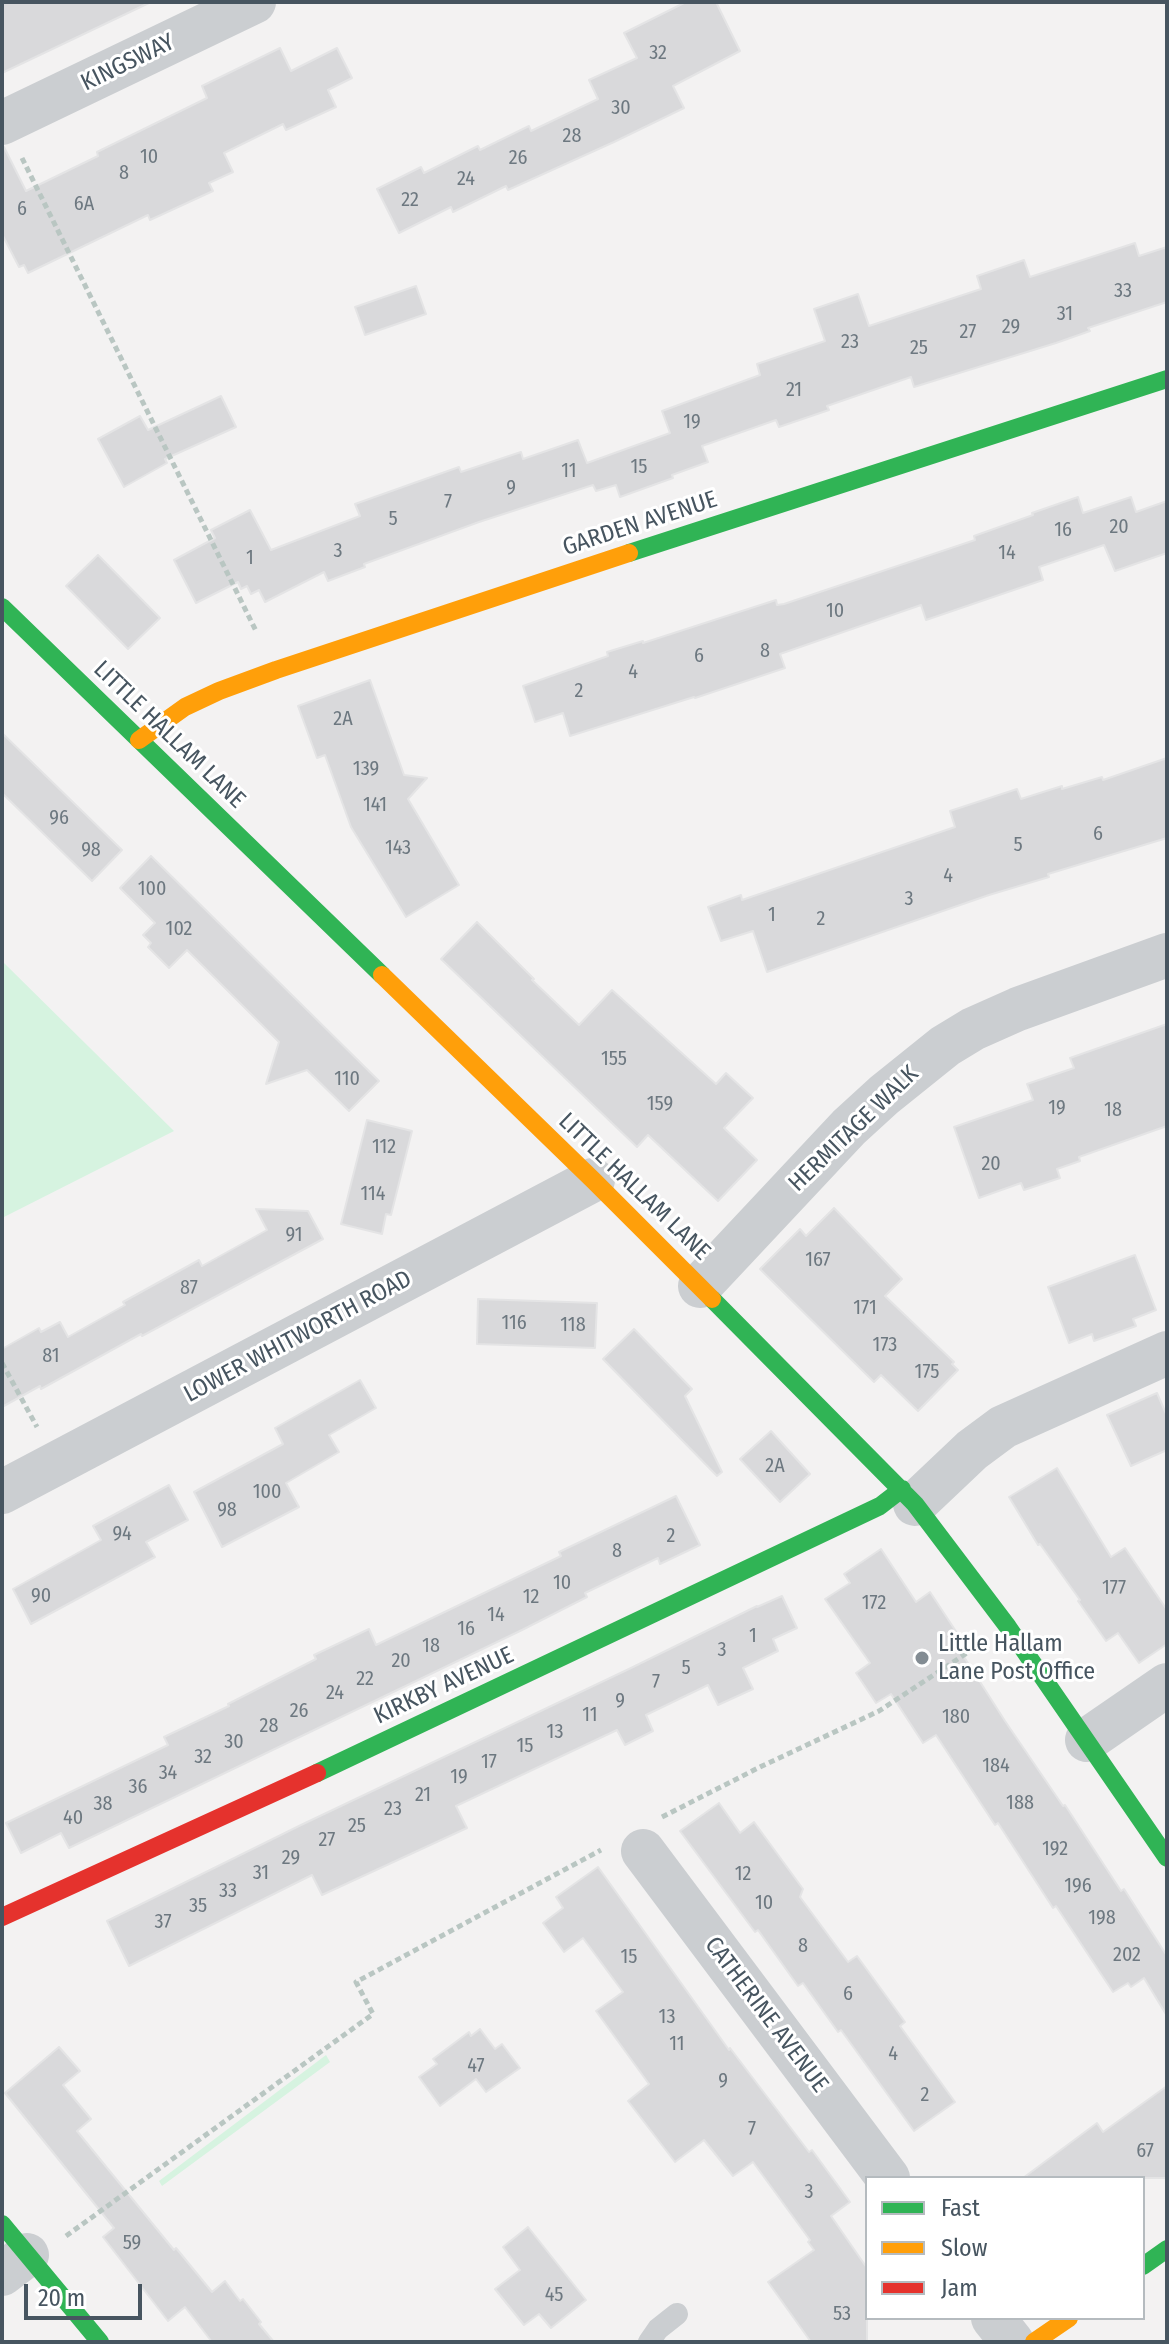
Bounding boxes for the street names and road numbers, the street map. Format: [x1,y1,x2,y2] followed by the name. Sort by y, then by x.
[77,28,179,98] street label: KINGSWAY
[559,485,721,563] street label: GARDEN AVENUE
[87,655,251,815] street label: LITTLE HALLAM LANE
[783,1060,925,1198] street label: HERMITAGE WALK
[552,1107,716,1267] street label: LITTLE HALLAM LANE
[179,1265,417,1409] street label: LOWER WHITWORTH ROAD
[370,1641,518,1731] street label: KIRKBY AVENUE
[698,1932,834,2098] street label: CATHERINE AVENUE

